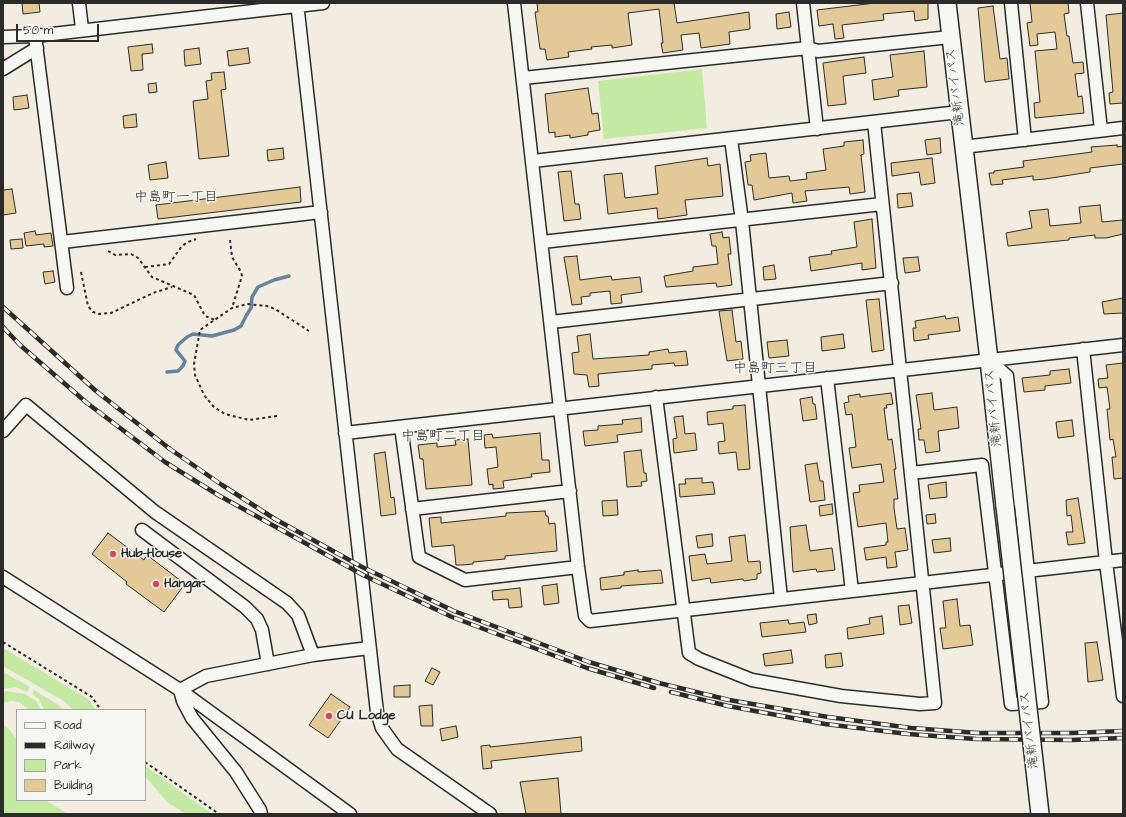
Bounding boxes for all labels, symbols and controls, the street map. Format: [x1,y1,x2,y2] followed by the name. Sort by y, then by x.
[18,16,101,42] scale bar
[23,22,53,39] text: 50 m
[944,47,968,127] street label: 滝新バイパス
[134,190,218,206] district label: 中島町一丁目
[733,361,817,377] district label: 中島町三丁目
[982,368,1006,448] street label: 滝新バイパス
[401,429,485,445] district label: 中島町二丁目
[121,546,182,562] place label: Hub-House
[108,549,118,559] marker: Hub-House
[164,576,205,592] place label: Hangar
[151,579,161,589] marker: Hangar
[1018,690,1042,770] street label: 滝新バイパス
[337,708,395,724] place label: CU Lodge
[16,709,146,801] legend
[324,711,334,721] marker: CU Lodge
[54,717,82,734] text: Road
[54,737,95,754] text: Railway
[54,757,82,774] text: Park
[54,777,92,794] text: Building

